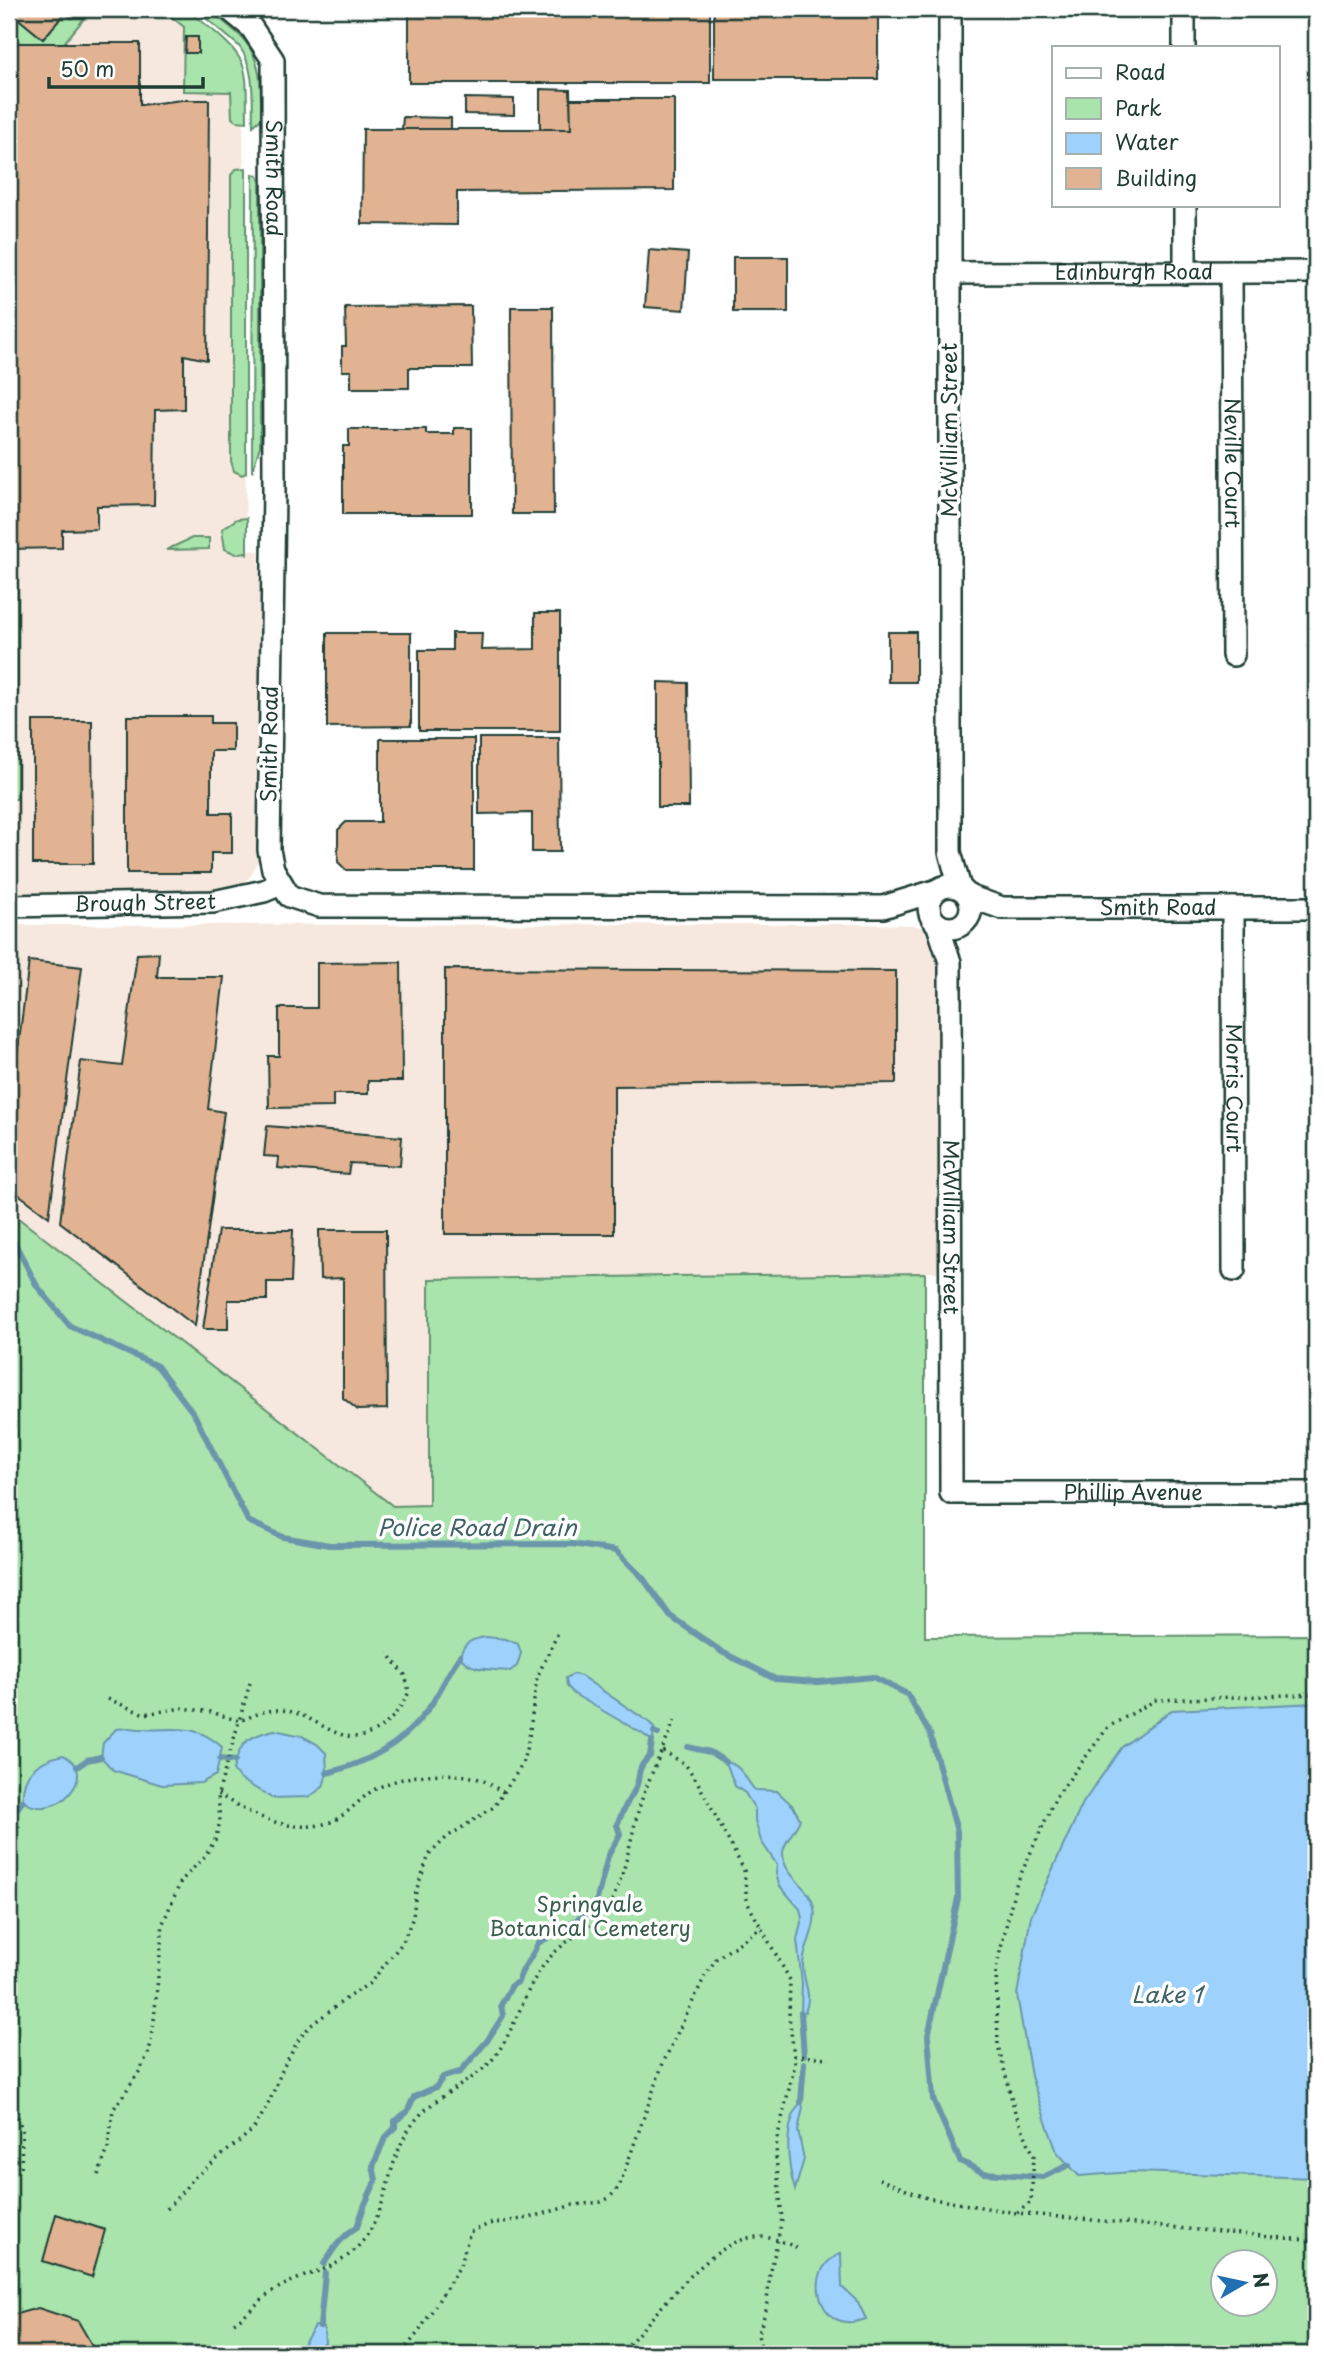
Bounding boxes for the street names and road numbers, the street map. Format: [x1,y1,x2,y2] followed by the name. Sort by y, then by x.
[259,119,291,236] street label: Smith Road
[1055,254,1213,287] street label: Edinburgh Road
[932,343,964,517] street label: McWilliam Street
[1218,398,1250,528] street label: Neville Court
[251,685,285,803] street label: Smith Road
[74,884,216,919] street label: Brough Street
[1099,890,1216,922] street label: Smith Road
[1219,1023,1252,1153] street label: Morris Court
[936,1140,969,1314] street label: McWilliam Street
[1063,1475,1203,1507] street label: Phillip Avenue

